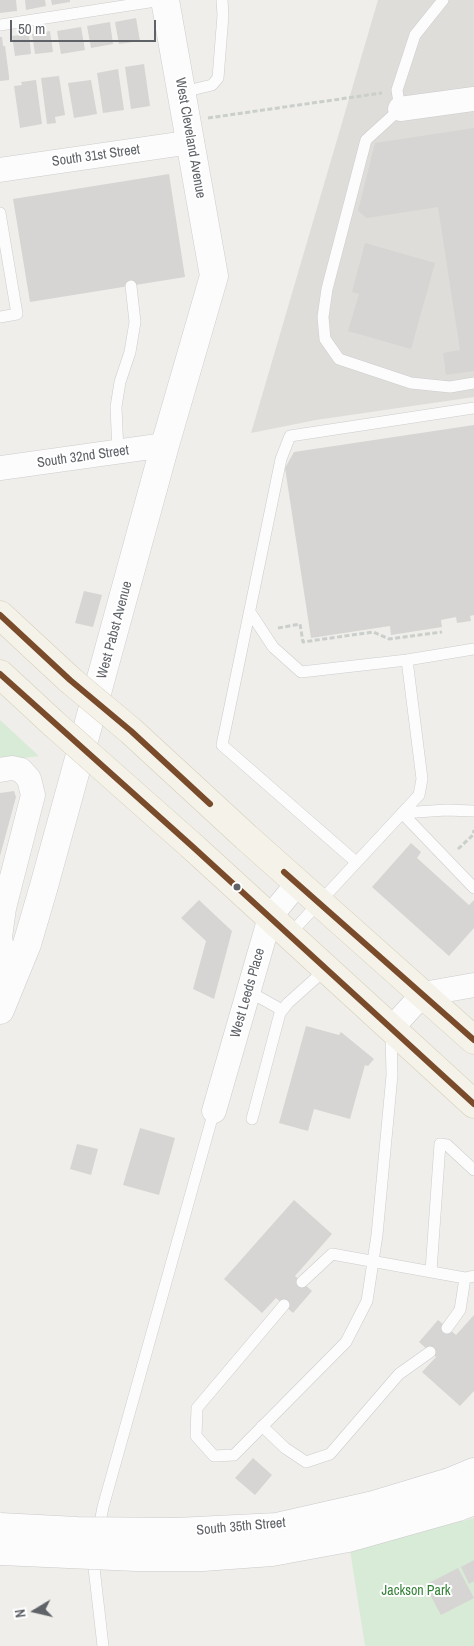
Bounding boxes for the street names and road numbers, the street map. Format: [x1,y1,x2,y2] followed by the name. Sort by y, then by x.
[171,76,209,200] street label: West Cleveland Avenue
[51,142,141,170] street label: South 31st Street
[36,442,130,472] street label: South 32nd Street
[94,579,136,681] street label: West Pabst Avenue
[227,946,269,1040] street label: West Leeds Place
[196,1515,286,1539] street label: South 35th Street

